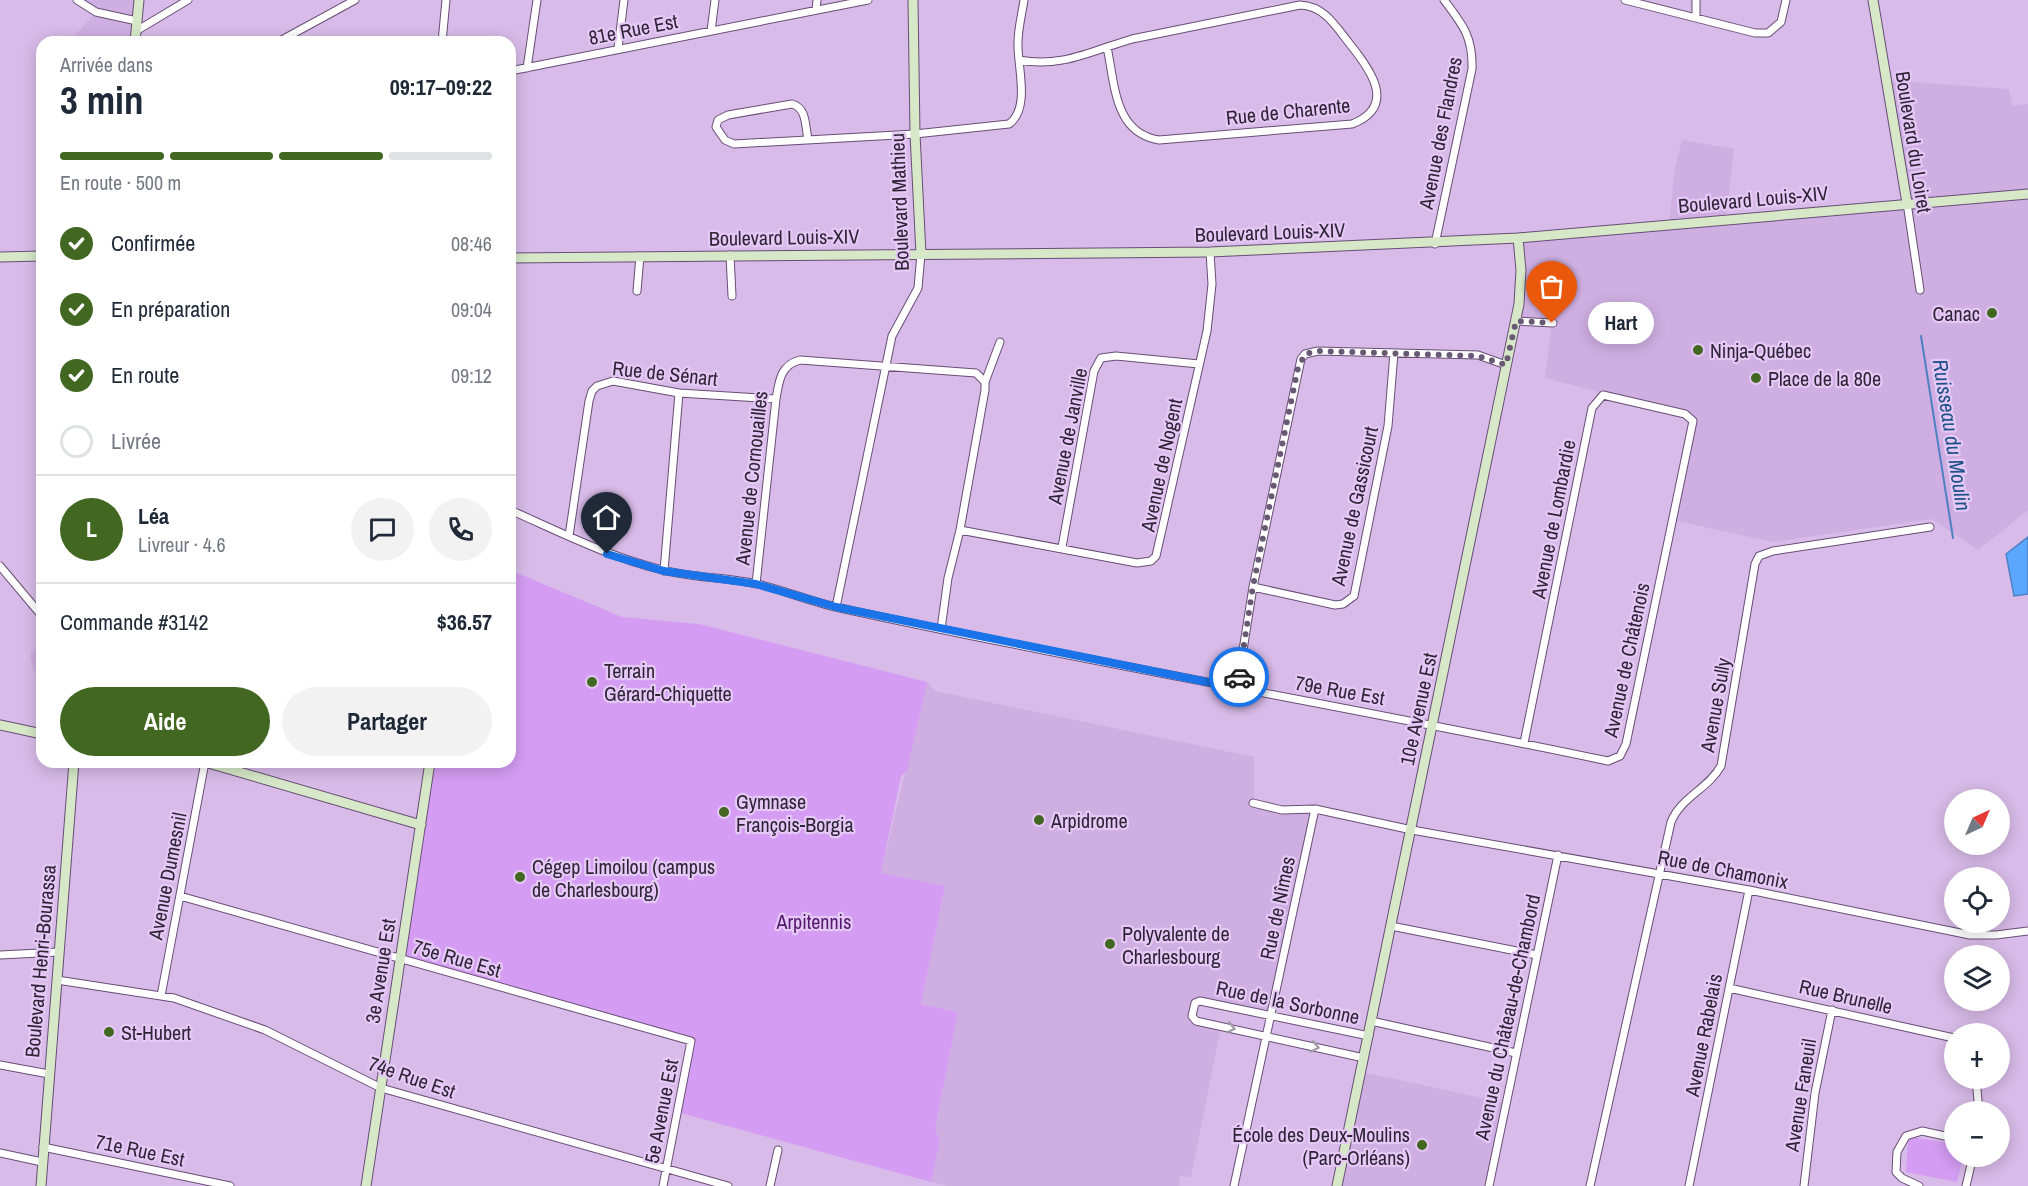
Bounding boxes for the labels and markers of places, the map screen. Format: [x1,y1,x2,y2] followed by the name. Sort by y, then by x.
[1526,261,1577,323] pin
[1933,300,1980,327] place label: Canac
[1588,302,1654,344] callout: Hart
[1985,306,1999,320] marker: Canac
[1710,337,1811,364] place label: Ninja-Québec
[1691,343,1705,357] marker: Ninja-Québec
[1768,365,1881,392] place label: Place de la 80e
[1749,371,1763,385] marker: Place de la 80e
[581,492,632,554] pin
[604,657,732,707] place label: Terrain Gérard-Chiquette
[585,675,599,689] marker: Terrain Gérard-Chiquette
[736,788,854,838] place label: Gymnase François-Borgia
[717,805,731,819] marker: Gymnase François-Borgia
[1050,807,1128,834] place label: Arpidrome
[1032,813,1046,827] marker: Arpidrome
[532,853,715,903] place label: Cégep Limoilou (campus de Charlesbourg)
[513,870,527,884] marker: Cégep Limoilou (campus de Charlesbourg)
[1122,920,1230,970] place label: Polyvalente de Charlesbourg
[1103,937,1117,951] marker: Polyvalente de Charlesbourg
[121,1019,192,1046] place label: St-Hubert
[102,1025,116,1039] marker: St-Hubert
[1232,1121,1410,1171] place label: École des Deux-Moulins (Parc-Orléans)
[1415,1138,1429,1152] marker: École des Deux-Moulins (Parc-Orléans)

